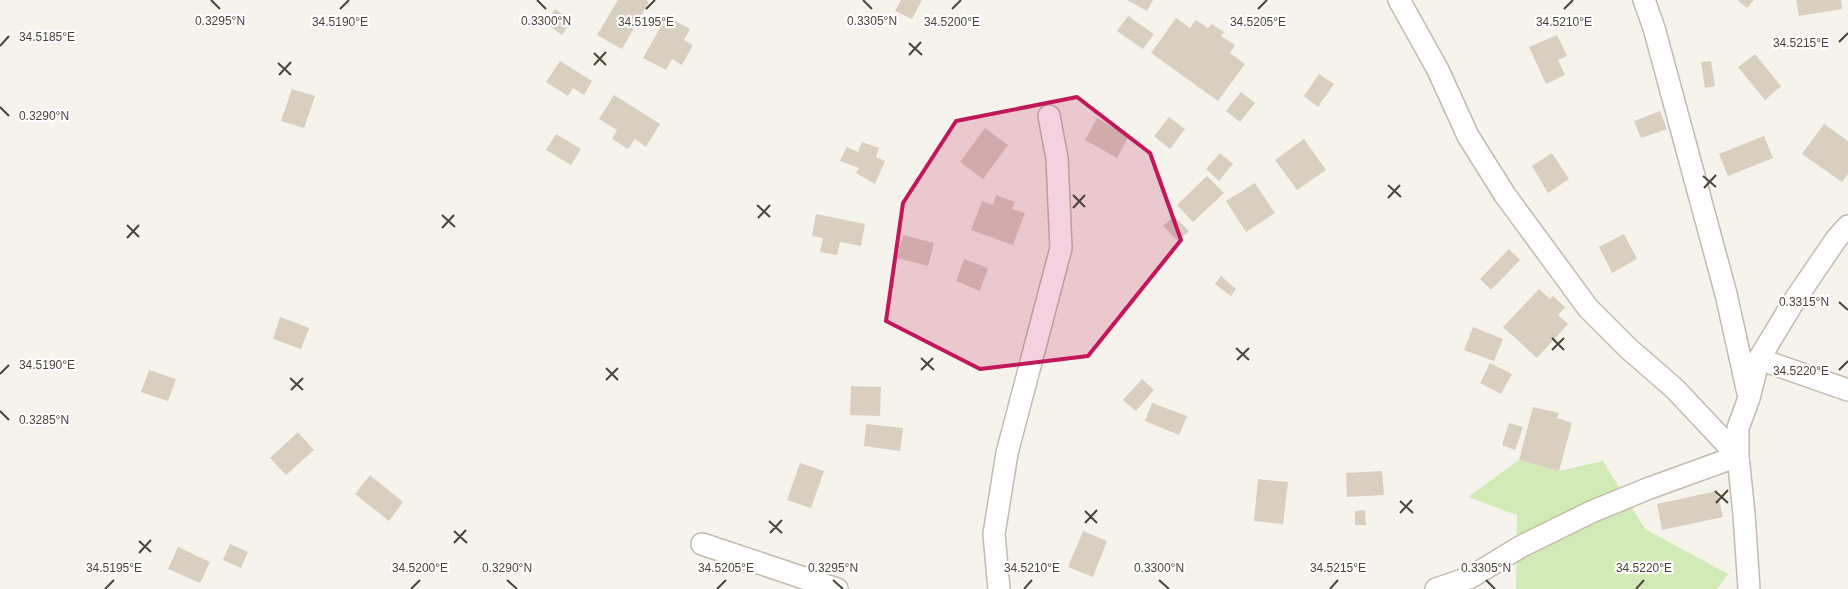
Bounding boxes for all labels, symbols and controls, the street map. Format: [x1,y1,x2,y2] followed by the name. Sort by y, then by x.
[195,14,245,28] text: 0.3295°N
[521,14,571,28] text: 0.3300°N
[847,14,897,28] text: 0.3305°N
[312,15,368,29] text: 34.5190°E
[618,15,674,29] text: 34.5195°E
[924,15,980,29] text: 34.5200°E
[1230,15,1286,29] text: 34.5205°E
[1536,15,1592,29] text: 34.5210°E
[19,30,75,44] text: 34.5185°E
[1773,36,1829,50] text: 34.5215°E
[19,109,69,123] text: 0.3290°N
[1779,295,1829,309] text: 0.3315°N
[19,358,75,372] text: 34.5190°E
[1773,364,1829,378] text: 34.5220°E
[19,413,69,427] text: 0.3285°N
[86,561,142,575] text: 34.5195°E
[392,561,448,575] text: 34.5200°E
[482,561,532,575] text: 0.3290°N
[698,561,754,575] text: 34.5205°E
[808,561,858,575] text: 0.3295°N
[1004,561,1060,575] text: 34.5210°E
[1134,561,1184,575] text: 0.3300°N
[1310,561,1366,575] text: 34.5215°E
[1461,561,1511,575] text: 0.3305°N
[1616,561,1672,575] text: 34.5220°E

